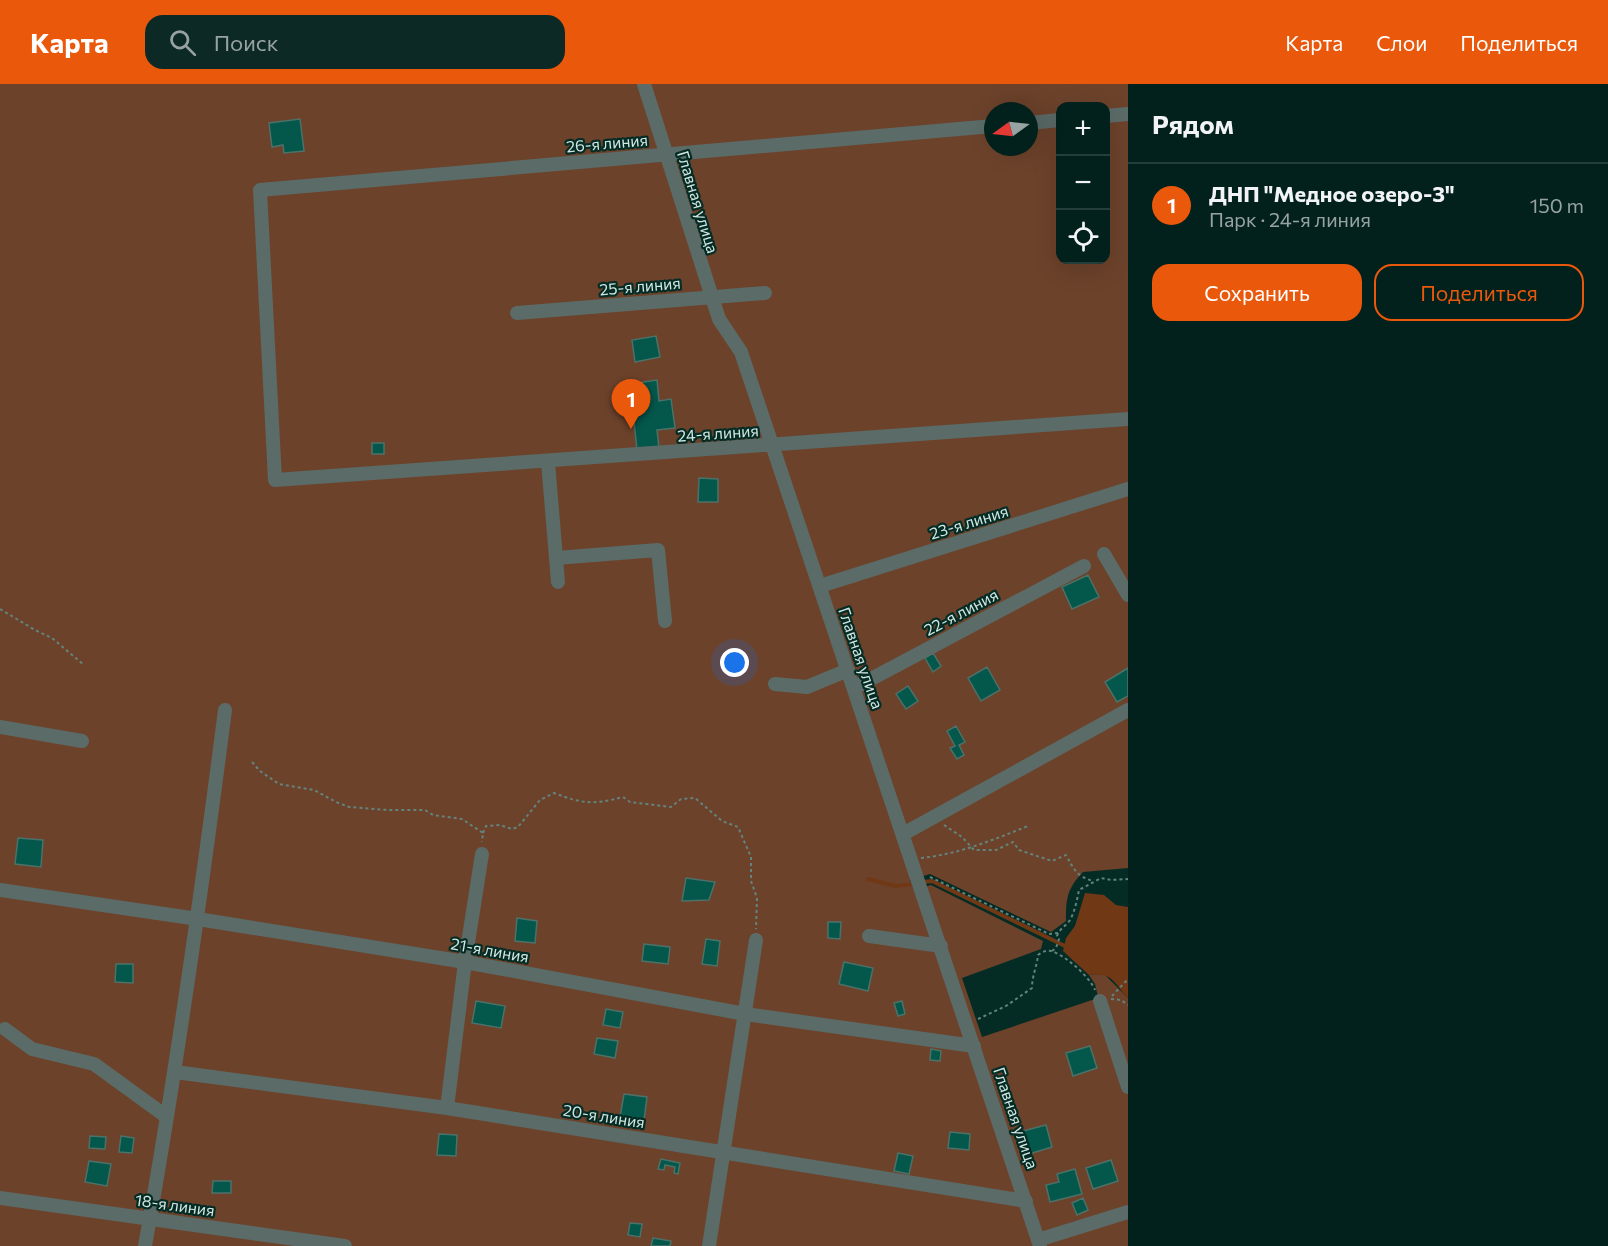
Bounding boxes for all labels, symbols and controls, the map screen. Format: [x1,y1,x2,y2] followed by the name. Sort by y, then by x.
[145,15,565,69] search box
[30,25,109,59] text: Карта
[166,26,199,59] icon: search
[214,29,278,56] text: Поиск
[1285,30,1343,55] text: Карта
[1376,30,1427,55] text: Слои
[1460,30,1578,55] text: Поделиться
[984,102,1038,156] north arrow
[1056,102,1110,264] map controls
[1056,102,1110,156] button: +
[1152,108,1234,139] text: Рядом
[565,129,649,156] street label: 26-я линия
[674,148,723,255] street label: Главная улица
[1056,156,1110,210] button: −
[1209,180,1455,207] text: ДНП "Медное озеро-3"
[1167,193,1176,217] text: 1
[1530,193,1584,217] text: 150 m
[1209,207,1371,231] text: Парк · 24-я линия
[1056,210,1110,264] button: locate
[1152,264,1362,321] button: Сохранить
[1374,264,1584,321] button: Поделиться
[599,272,681,299] street label: 25-я линия
[612,380,650,429] pin: 1
[677,420,759,445] street label: 24-я линия
[927,501,1011,542] street label: 23-я линия
[921,584,1001,639] street label: 22-я линия
[835,605,888,711] street label: Главная улица
[720,648,749,677] your location
[450,933,531,966] street label: 21-я линия
[990,1065,1043,1171] street label: Главная улица
[562,1100,646,1131] street label: 20-я линия
[134,1190,216,1219] street label: 18-я линия

